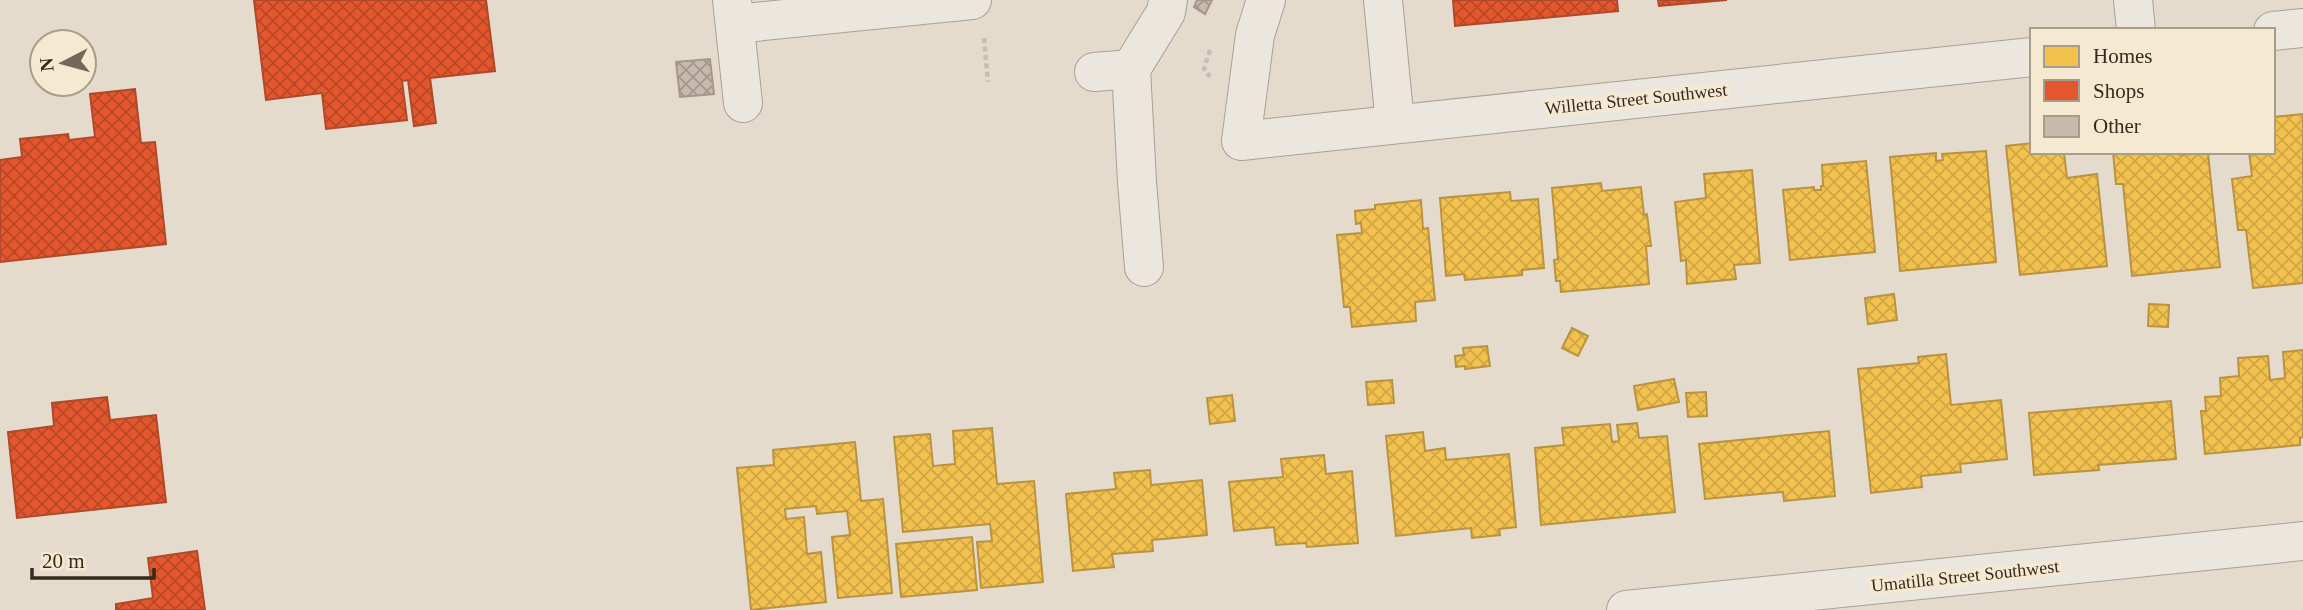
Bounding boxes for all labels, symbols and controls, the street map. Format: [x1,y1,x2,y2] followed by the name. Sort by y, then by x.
[28,28,98,98] north arrow
[2030,28,2275,154] legend
[2093,44,2153,68] text: Homes
[35,57,58,73] text: N
[1544,79,1728,119] street label: Willetta Street Southwest
[2093,79,2144,103] text: Shops
[2093,114,2141,138] text: Other
[32,536,154,580] scale bar
[42,549,85,573] text: 20 m
[1870,556,2060,596] street label: Umatilla Street Southwest

